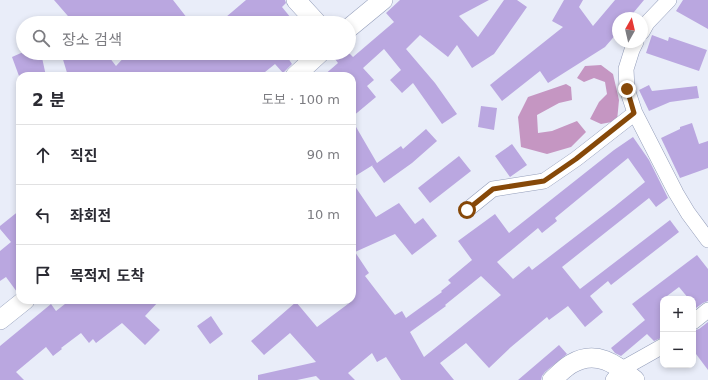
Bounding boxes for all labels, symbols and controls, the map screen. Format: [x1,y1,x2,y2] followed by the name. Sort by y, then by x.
[612,12,648,48] north arrow
[16,16,356,60] search box
[30,27,52,49] icon: search
[62,31,122,49] text: 장소 검색
[618,80,636,98] route end
[32,90,65,110] text: 2 분
[262,92,340,107] text: 도보 · 100 m
[32,144,54,166] icon: ahead
[70,147,98,165] text: 직진
[307,147,340,162] text: 90 m
[458,201,476,219] route start
[32,204,54,226] icon: left
[70,207,111,225] text: 좌회전
[307,207,340,222] text: 10 m
[32,264,54,286] icon: arrive
[70,267,144,285] text: 목적지 도착
[660,296,696,368] map controls
[660,296,696,332] button: +
[660,332,696,368] button: −

